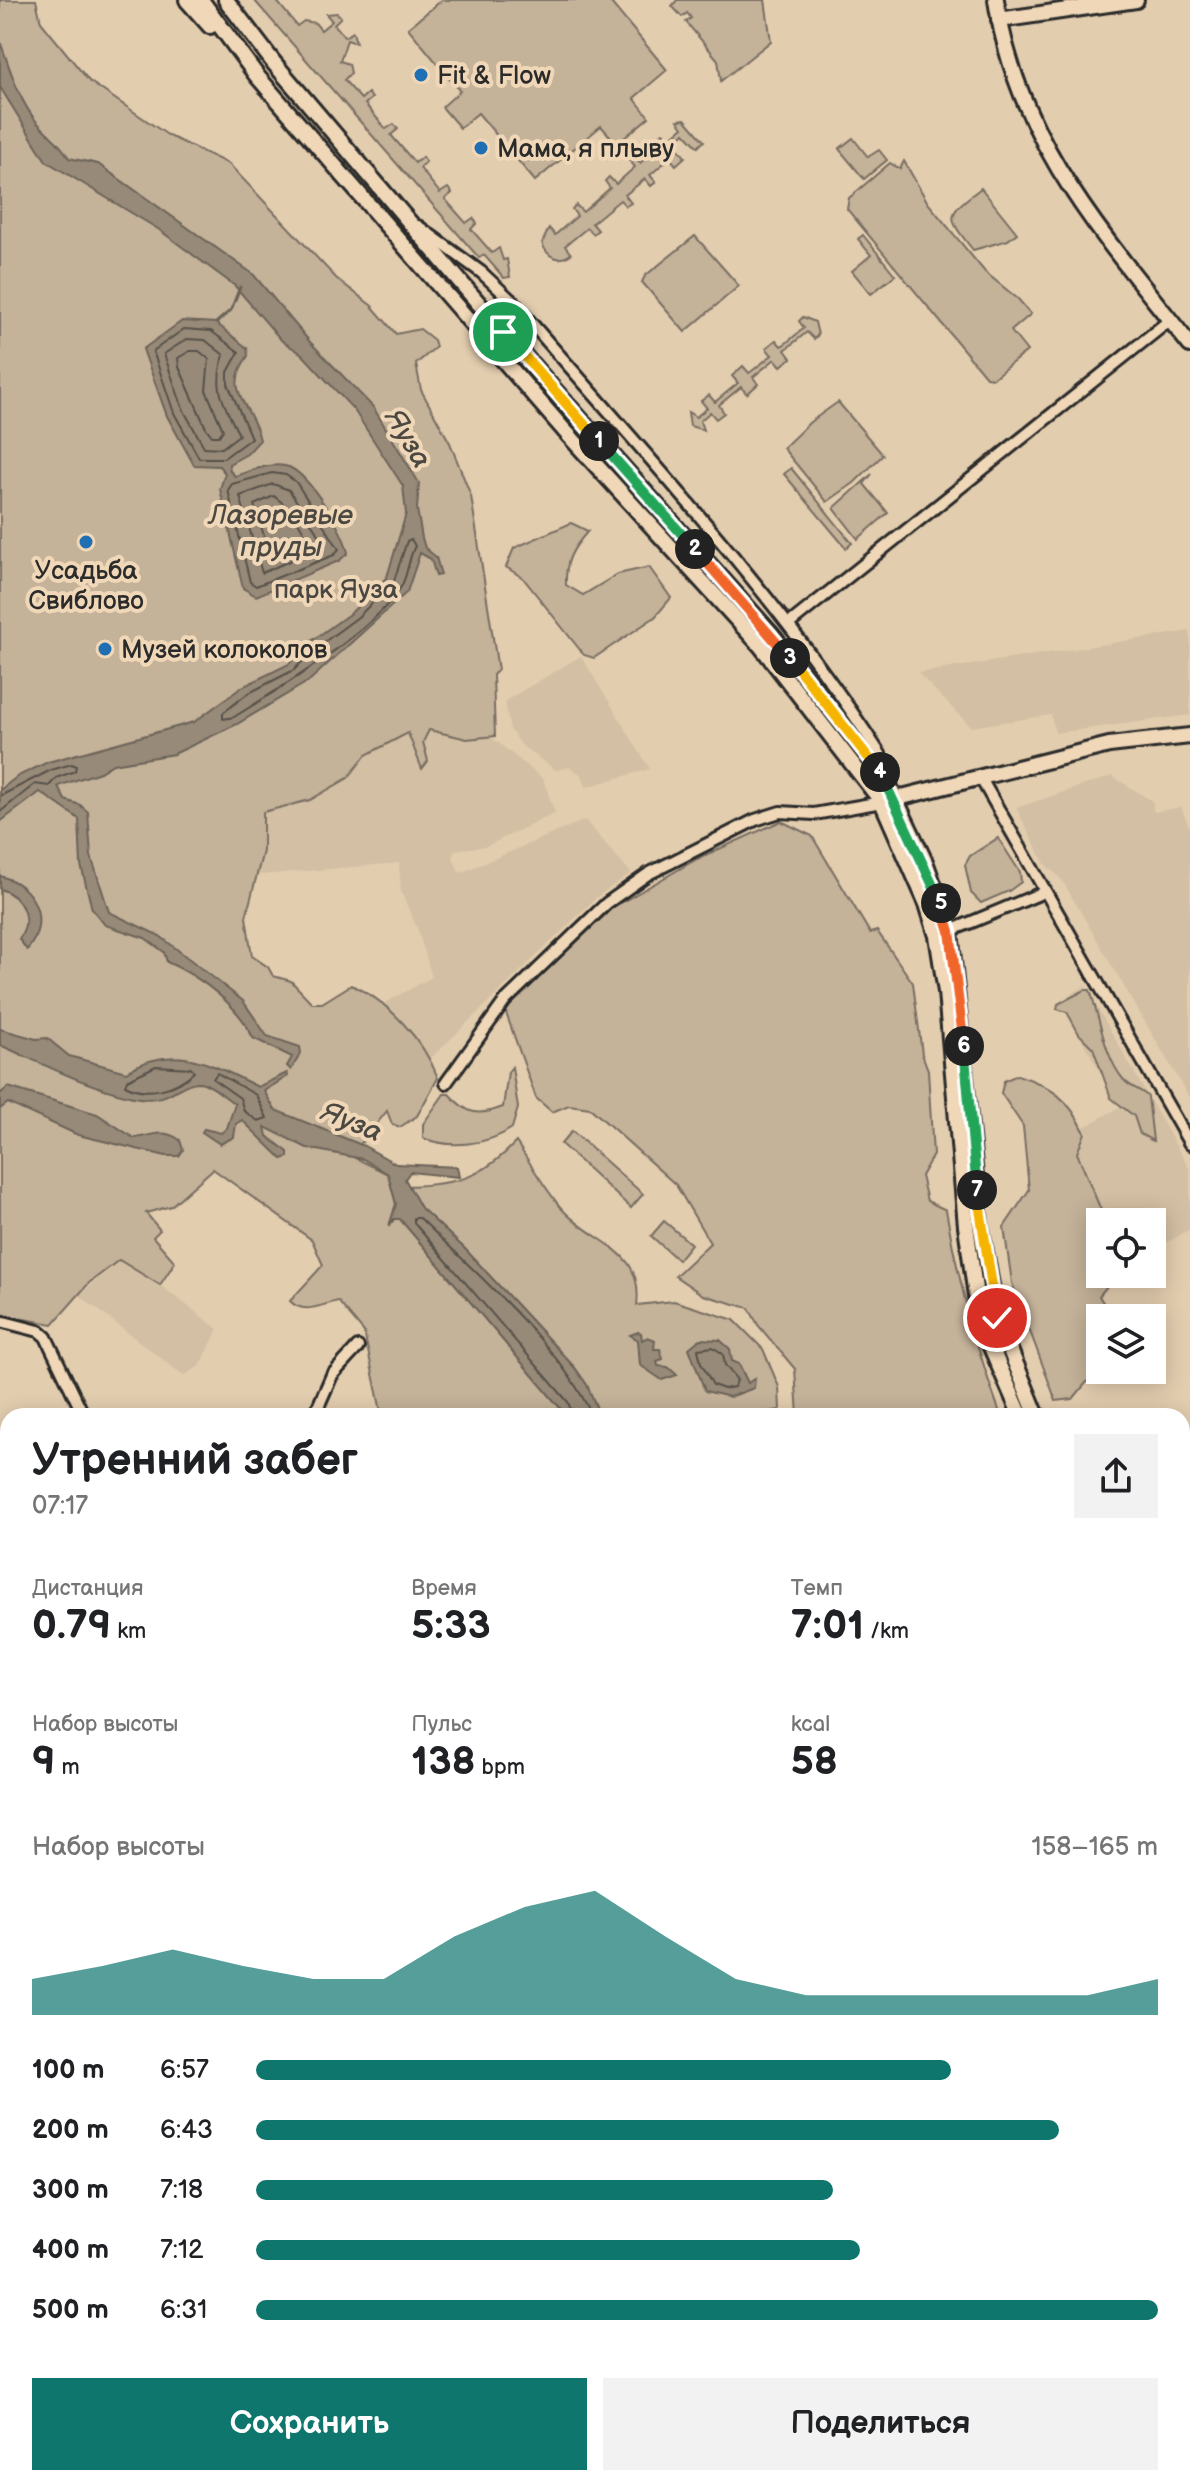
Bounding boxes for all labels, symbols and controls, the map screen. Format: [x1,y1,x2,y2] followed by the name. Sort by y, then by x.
[437,61,552,92] place label: Fit & Flow
[412,66,430,84] marker: Fit & Flow
[497,134,674,165] place label: Мама, я плыву
[472,139,490,157] marker: Мама, я плыву
[469,298,537,366] pin
[481,310,525,354] icon: arrive
[377,403,438,474] water label: Яуза
[579,421,619,461] pin: 1
[594,427,604,454] text: 1
[207,499,354,564] water label: Лазоревые пруды
[675,529,715,569] pin: 2
[77,533,95,551] marker: Усадьба Свиблово
[688,535,702,562] text: 2
[28,556,144,617] place label: Усадьба Свиблово
[274,575,398,606] park label: парк Яуза
[121,635,328,666] place label: Музей колоколов
[770,638,810,678] pin: 3
[96,640,114,658] marker: Музей колоколов
[784,644,796,671] text: 3
[860,752,900,792] pin: 4
[874,758,886,785] text: 4
[921,883,961,923] pin: 5
[935,889,947,916] text: 5
[944,1026,984,1066] pin: 6
[957,1032,971,1059] text: 6
[315,1095,387,1149] water label: Яуза
[957,1170,997,1210] pin: 7
[971,1176,983,1203] text: 7
[1086,1208,1166,1384] map controls
[1086,1208,1166,1288] button: locate
[963,1284,1031,1352] pin
[975,1296,1019,1340] icon: check
[1086,1304,1166,1384] button: layers
[32,1434,358,1487] text: Утренний забег
[1074,1434,1158,1518] button: share
[32,1491,88,1522] text: 07:17
[32,1575,143,1602] text: Дистанция
[411,1575,477,1602] text: Время
[791,1575,843,1602] text: Темп
[32,1602,111,1650] text: 0.79
[411,1602,491,1650] text: 5:33
[791,1602,864,1650] text: 7:01
[111,1618,146,1645] text: km
[864,1618,909,1645] text: /km
[32,1711,178,1738] text: Набор высоты
[411,1711,472,1738] text: Пульс
[791,1711,830,1738] text: kcal
[32,1738,55,1786] text: 9
[411,1738,476,1786] text: 138
[791,1738,838,1786] text: 58
[55,1754,80,1781] text: m
[476,1754,525,1781] text: bpm
[32,1832,205,1863] text: Набор высоты
[1031,1832,1158,1863] text: 158–165 m
[32,2055,105,2086] text: 100 m
[160,2055,209,2086] text: 6:57
[32,2115,109,2146] text: 200 m
[160,2115,213,2146] text: 6:43
[32,2175,109,2206] text: 300 m
[160,2175,203,2206] text: 7:18
[32,2235,109,2266] text: 400 m
[160,2235,203,2266] text: 7:12
[32,2295,109,2326] text: 500 m
[160,2295,207,2326] text: 6:31
[32,2378,587,2470] button: Сохранить
[603,2378,1158,2470] button: Поделиться

